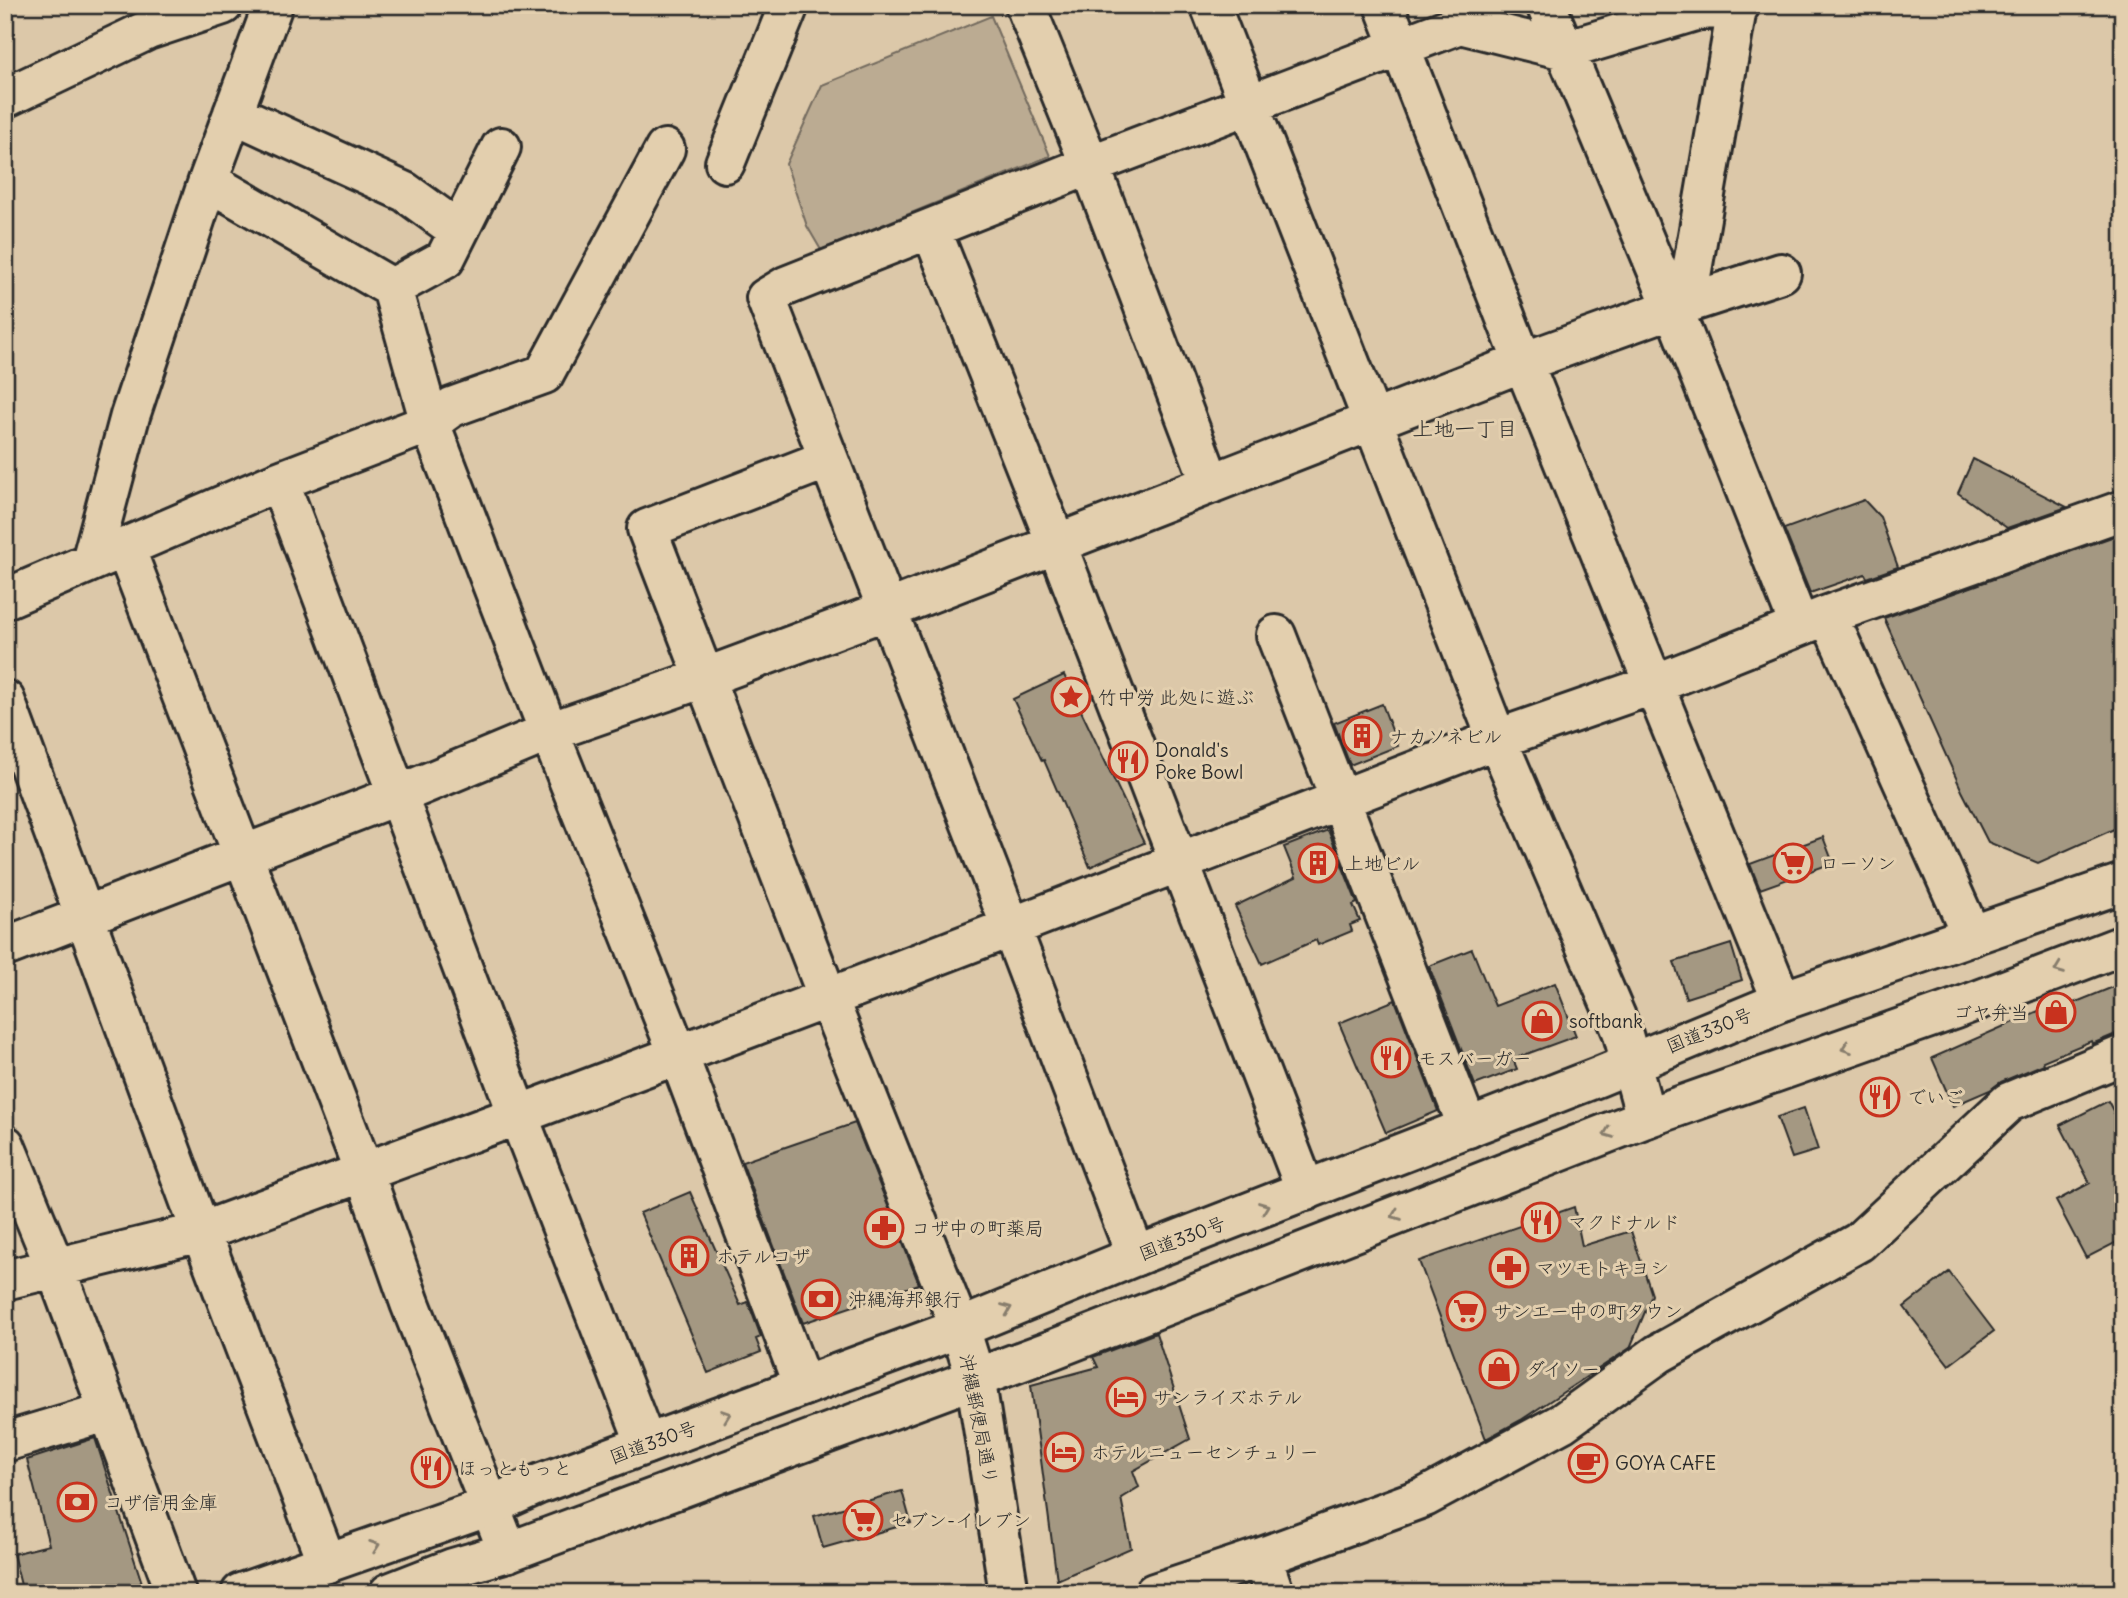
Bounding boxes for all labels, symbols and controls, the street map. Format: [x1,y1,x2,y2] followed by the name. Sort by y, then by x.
[1413,415,1518,442] district label: 上地一丁目
[1050,676,1092,718] place icon: 竹中労 此処に遊ぶ
[1098,685,1255,709] place label: 竹中労 此処に遊ぶ
[1341,715,1383,757] building icon: ナカソネビル
[1389,724,1503,748] place label: ナカソネビル
[1155,738,1243,784] place label: Donald's Poke Bowl
[1107,740,1149,782] restaurant icon: Donald's Poke Bowl
[1297,842,1339,884] building icon: 上地ビル
[1772,842,1814,884] supermarket icon: ローソン
[1345,851,1421,875] place label: 上地ビル
[1820,851,1896,875] place label: ローソン
[2054,961,2066,975] one-way arrow
[2035,991,2077,1033] shop icon: ゴヤ弁当
[1521,1000,1563,1042] shop icon: softbank
[1953,1000,2029,1024] place label: ゴヤ弁当
[1662,1002,1756,1058] street label: 国道330号
[1569,1009,1643,1033] place label: softbank
[1370,1037,1412,1079] restaurant icon: モスバーガー
[1840,1040,1852,1054] one-way arrow
[1418,1046,1532,1070] place label: モスバーガー
[1859,1076,1901,1118] restaurant icon: でいご
[1907,1085,1964,1109] place label: でいご
[1603,1124,1615,1138] one-way arrow
[1258,1201,1270,1215] one-way arrow
[1520,1201,1562,1243] restaurant icon: マクドナルド
[863,1207,905,1249] pharmacy icon: コザ中の町薬局
[1391,1207,1403,1221] one-way arrow
[1135,1210,1229,1266] street label: 国道330号
[1568,1210,1680,1234] place label: マクドナルド
[911,1216,1044,1240] place label: コザ中の町薬局
[668,1235,710,1277] building icon: ホテルコザ
[716,1244,810,1268] place label: ホテルコザ
[1488,1247,1530,1289] pharmacy icon: マツモトキヨシ
[1536,1256,1669,1280] place label: マツモトキヨシ
[800,1278,842,1320] bank icon: 沖縄海邦銀行
[848,1287,962,1311] place label: 沖縄海邦銀行
[1445,1290,1487,1332] supermarket icon: サンエー中の町タウン
[1493,1299,1683,1323] place label: サンエー中の町タウン
[1001,1303,1013,1317] one-way arrow
[1478,1348,1520,1390] shop icon: ダイソー
[955,1351,1003,1487] street label: 沖縄郵便局通り
[1526,1357,1600,1381] place label: ダイソー
[1105,1376,1147,1418] hotel icon: サンライズホテル
[1153,1385,1303,1409] place label: サンライズホテル
[719,1409,731,1423] one-way arrow
[606,1415,700,1469] street label: 国道330号
[1043,1431,1085,1473] hotel icon: ホテルニューセンチュリー
[1091,1440,1319,1464] place label: ホテルニューセンチュリー
[1567,1442,1609,1484] cafe icon: GOYA CAFE
[410,1447,452,1489] restaurant icon: ほっともっと
[1615,1451,1716,1475] place label: GOYA CAFE
[458,1456,572,1480] place label: ほっともっと
[56,1481,98,1523] bank icon: コザ信用金庫
[104,1490,218,1514] place label: コザ信用金庫
[842,1499,884,1541] supermarket icon: セブン-イレブン
[890,1508,1031,1532] place label: セブン-イレブン
[369,1540,381,1554] one-way arrow

